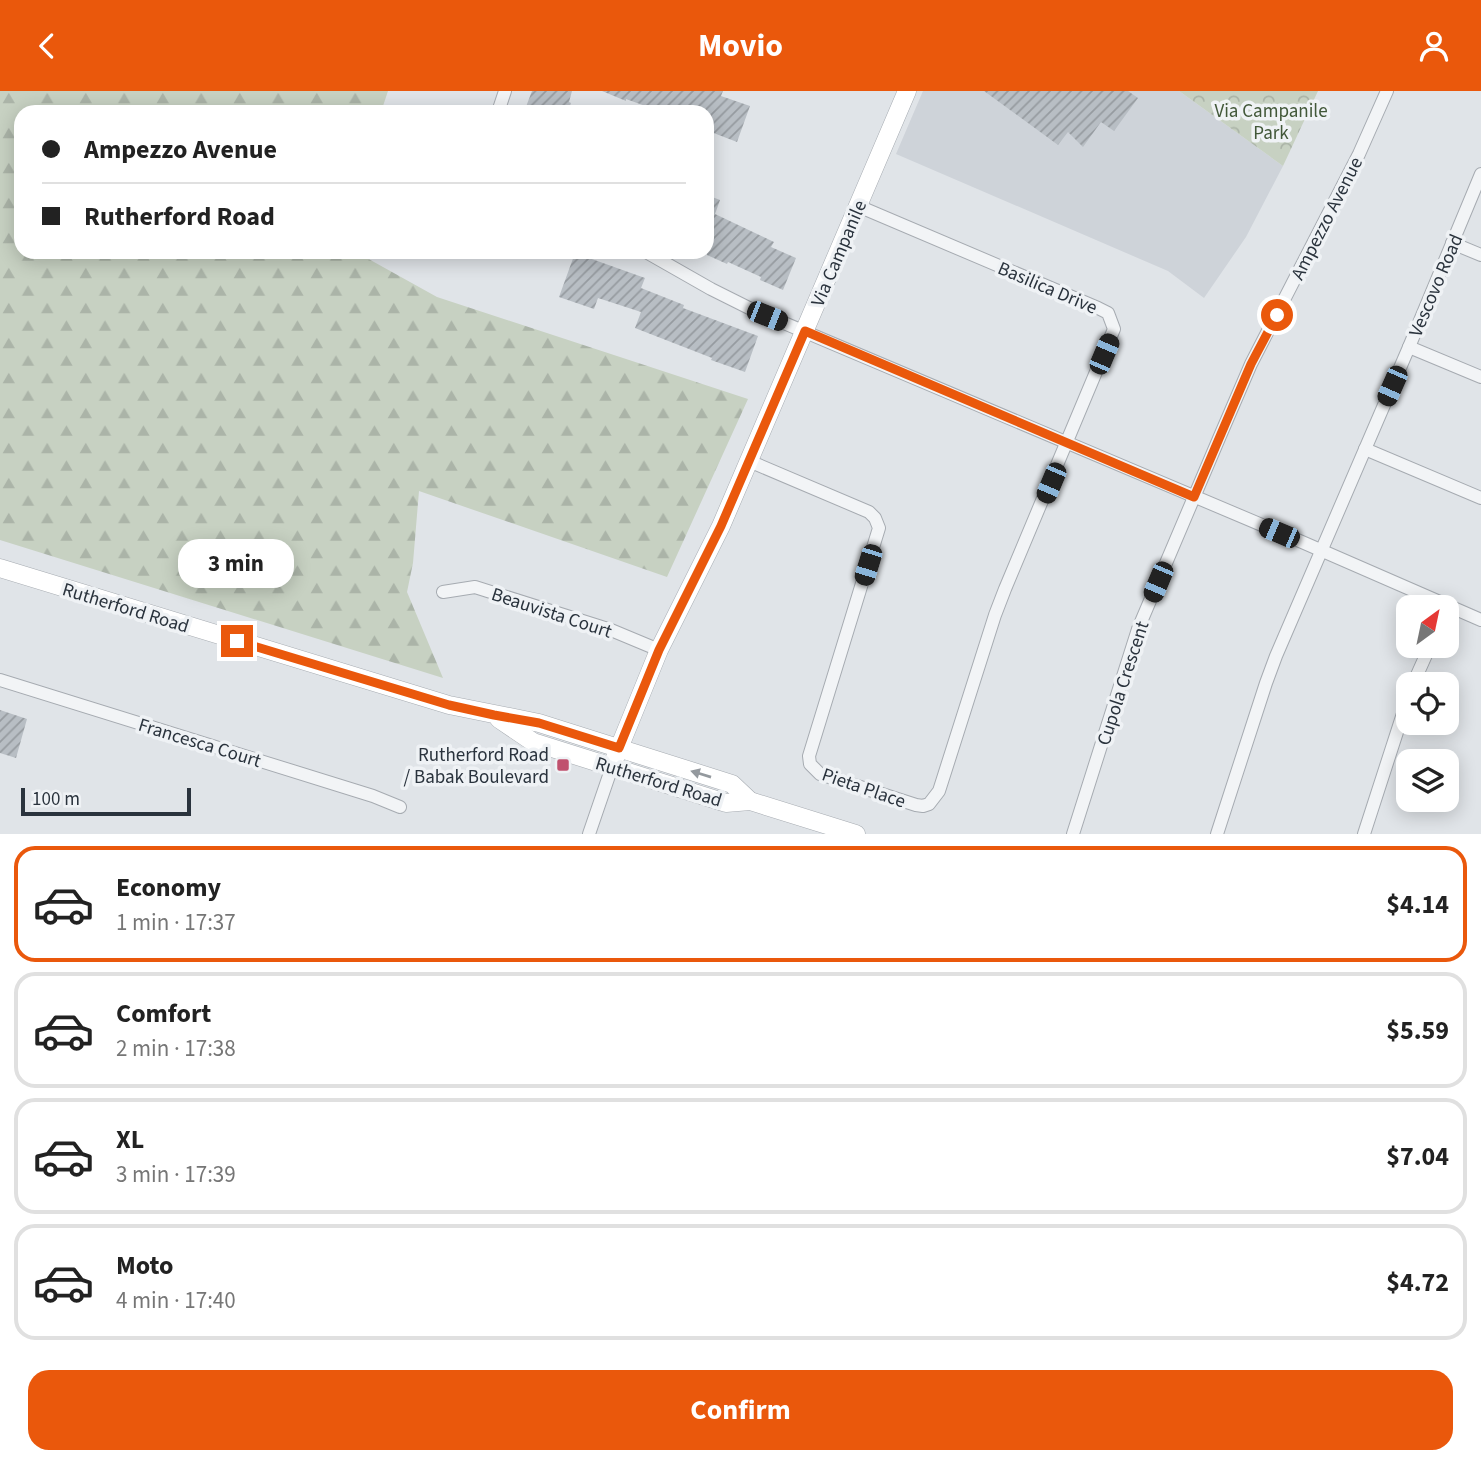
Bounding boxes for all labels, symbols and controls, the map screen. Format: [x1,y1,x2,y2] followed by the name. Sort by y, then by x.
[698,23,783,69] text: Movio
[28,27,66,65] icon: back
[1415,27,1453,65] icon: person
[1214,98,1328,147] park label: Via Campanile Park
[84,131,277,168] text: Ampezzo Avenue
[1285,153,1370,285] street label: Ampezzo Avenue
[805,196,874,311] street label: Via Campanile
[84,198,275,235] text: Rutherford Road
[1403,230,1470,341] street label: Vescovo Road
[993,255,1101,322] street label: Basilica Drive
[744,298,791,334] car
[1261,299,1293,331] route start
[1087,331,1122,377] car
[1374,363,1411,409] car
[1034,460,1069,506] car
[1256,515,1303,551] car
[179,539,295,589] callout: 3 min
[852,542,885,588] car
[208,547,264,580] text: 3 min
[1141,559,1176,605] car
[59,576,192,641] street label: Rutherford Road
[488,581,616,646] street label: Beauvista Court
[1396,595,1460,658] north arrow
[1396,595,1459,812] map controls
[1091,617,1156,749] street label: Cupola Crescent
[221,625,253,657] route end
[1396,672,1459,735] button: locate
[135,712,265,775] street label: Francesca Court
[404,742,549,791] place label: Rutherford Road / Babak Boulevard
[1396,749,1459,812] button: layers
[592,750,725,815] street label: Rutherford Road
[555,757,571,773] marker: Rutherford Road / Babak Boulevard
[818,762,909,815] street label: Pieta Place
[690,768,711,779] one-way arrow
[21,785,191,817] scale bar
[32,786,80,813] text: 100 m
[116,869,221,906] text: Economy
[32,873,95,936] icon: car
[1386,886,1449,923] text: $4.14
[116,906,236,939] text: 1 min · 17:37
[116,995,211,1032] text: Comfort
[32,999,95,1062] icon: car
[1386,1012,1449,1049] text: $5.59
[116,1032,236,1065] text: 2 min · 17:38
[116,1121,144,1158] text: XL
[32,1125,95,1188] icon: car
[1386,1138,1449,1175] text: $7.04
[116,1158,236,1191] text: 3 min · 17:39
[116,1247,173,1284] text: Moto
[32,1251,95,1314] icon: car
[1386,1264,1449,1301] text: $4.72
[116,1284,236,1317] text: 4 min · 17:40
[28,1370,1453,1450] button: Confirm

